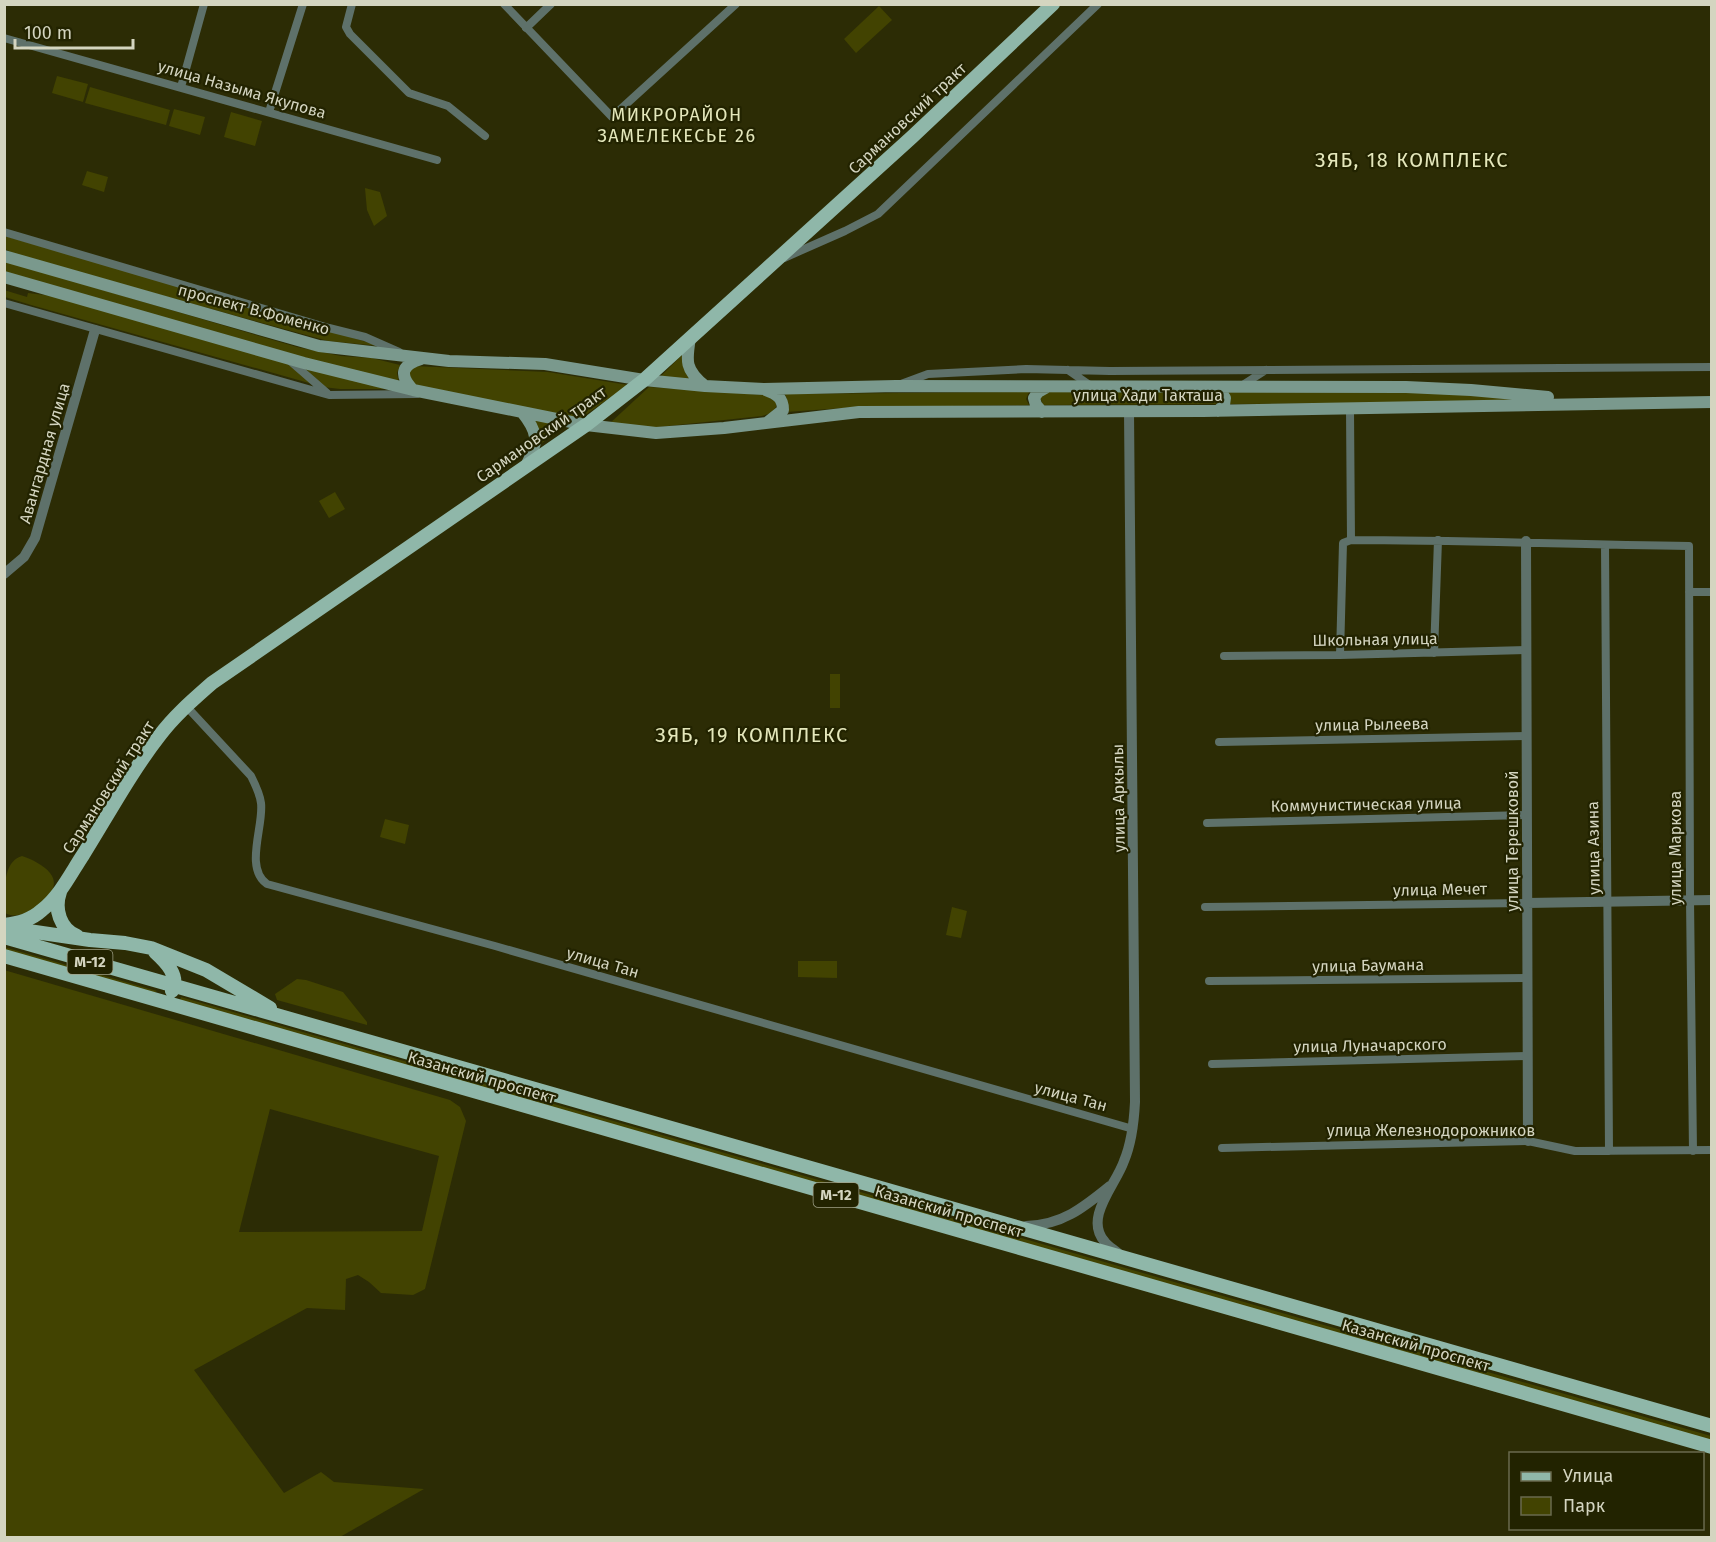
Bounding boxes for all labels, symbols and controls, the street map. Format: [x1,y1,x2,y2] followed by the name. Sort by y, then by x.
[15,12,134,50] scale bar
[24,22,72,44] text: 100 m
[156,56,328,123] street label: улица Назыма Якупова
[844,58,971,178] street label: Сармановский тракт
[597,104,757,147] district label: МИКРОРАЙОН ЗАМЕЛЕКЕСЬЕ 26
[1315,148,1509,172] district label: ЗЯБ, 18 КОМПЛЕКС
[176,280,332,339] street label: проспект В.Фоменко
[15,381,74,526] street label: Авангардная улица
[473,382,611,486] street label: Сармановский тракт
[1073,386,1223,405] street label: улица Хади Такташа
[1312,629,1438,650] street label: Школьная улица
[1315,714,1429,735] street label: улица Рылеева
[58,717,159,857] street label: Сармановский тракт
[655,723,849,747] district label: ЗЯБ, 19 КОМПЛЕКС
[1108,744,1129,852] street label: улица Аркылы
[1503,770,1522,912] street label: улица Терешковой
[1666,791,1685,905] street label: улица Маркова
[1270,793,1462,816] street label: Коммунистическая улица
[1583,801,1604,895] street label: улица Азина
[1393,879,1488,900] street label: улица Мечет
[564,943,641,982] street label: улица Тан
[68,950,112,974] road number: М-12
[1312,955,1424,976] street label: улица Баумана
[1293,1035,1447,1056] street label: улица Луначарского
[406,1047,559,1108] street label: Казанский проспект
[1032,1078,1109,1115] street label: улица Тан
[1327,1121,1535,1140] street label: улица Железнодорожников
[873,1181,1026,1242] street label: Казанский проспект
[814,1183,858,1207] road number: М-12
[1340,1315,1493,1376] street label: Казанский проспект
[1509,1452,1704,1530] legend
[1563,1465,1613,1487] text: Улица
[1563,1495,1606,1517] text: Парк

